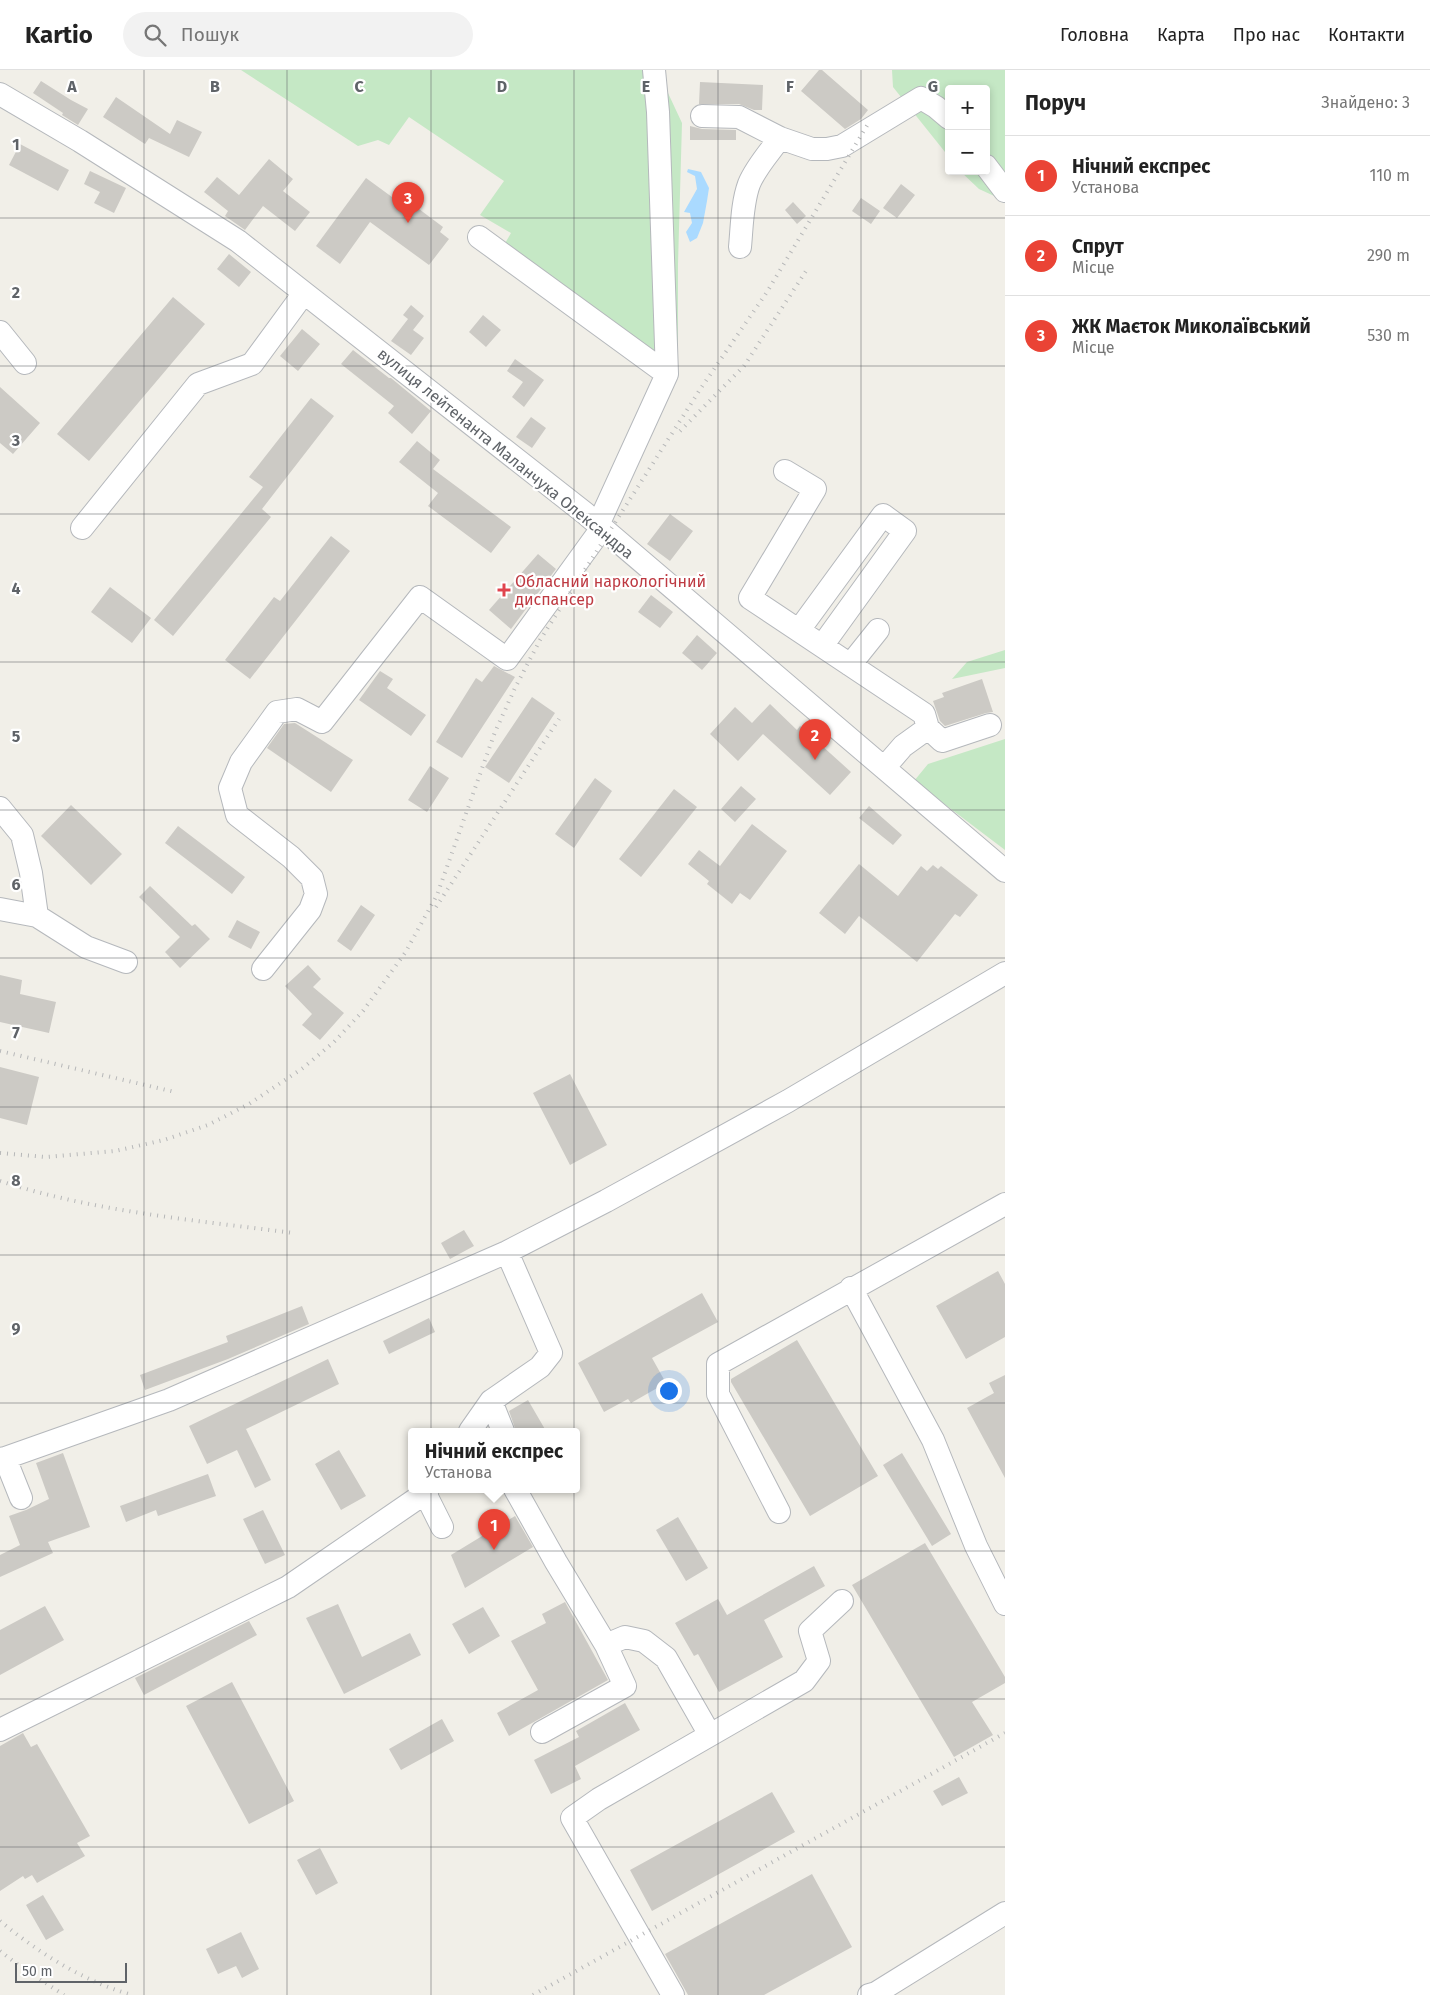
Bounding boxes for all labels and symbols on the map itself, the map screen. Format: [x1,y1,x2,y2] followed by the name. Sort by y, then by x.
[66,77,77,96] text: A
[210,77,220,96] text: B
[354,77,364,96] text: C
[497,77,507,96] text: D
[642,77,650,96] text: E
[786,77,794,96] text: F
[928,77,938,96] text: G
[12,135,20,154] text: 1
[392,182,424,223] pin: 3
[12,283,20,302] text: 2
[374,344,638,563] street label: вулиця лейтенанта Маланчука Олександра
[11,431,20,450] text: 3
[515,572,706,609] place label: Обласний наркологічний диспансер
[11,579,21,598] text: 4
[497,583,511,597] marker: Обласний наркологічний диспансер
[799,719,831,760] pin: 2
[12,727,21,746] text: 5
[11,875,21,894] text: 6
[12,1023,20,1042] text: 7
[11,1171,21,1190] text: 8
[12,1319,21,1338] text: 9
[656,1378,682,1404] your location
[478,1509,510,1550] pin: 1
[15,1960,128,1983] scale bar

